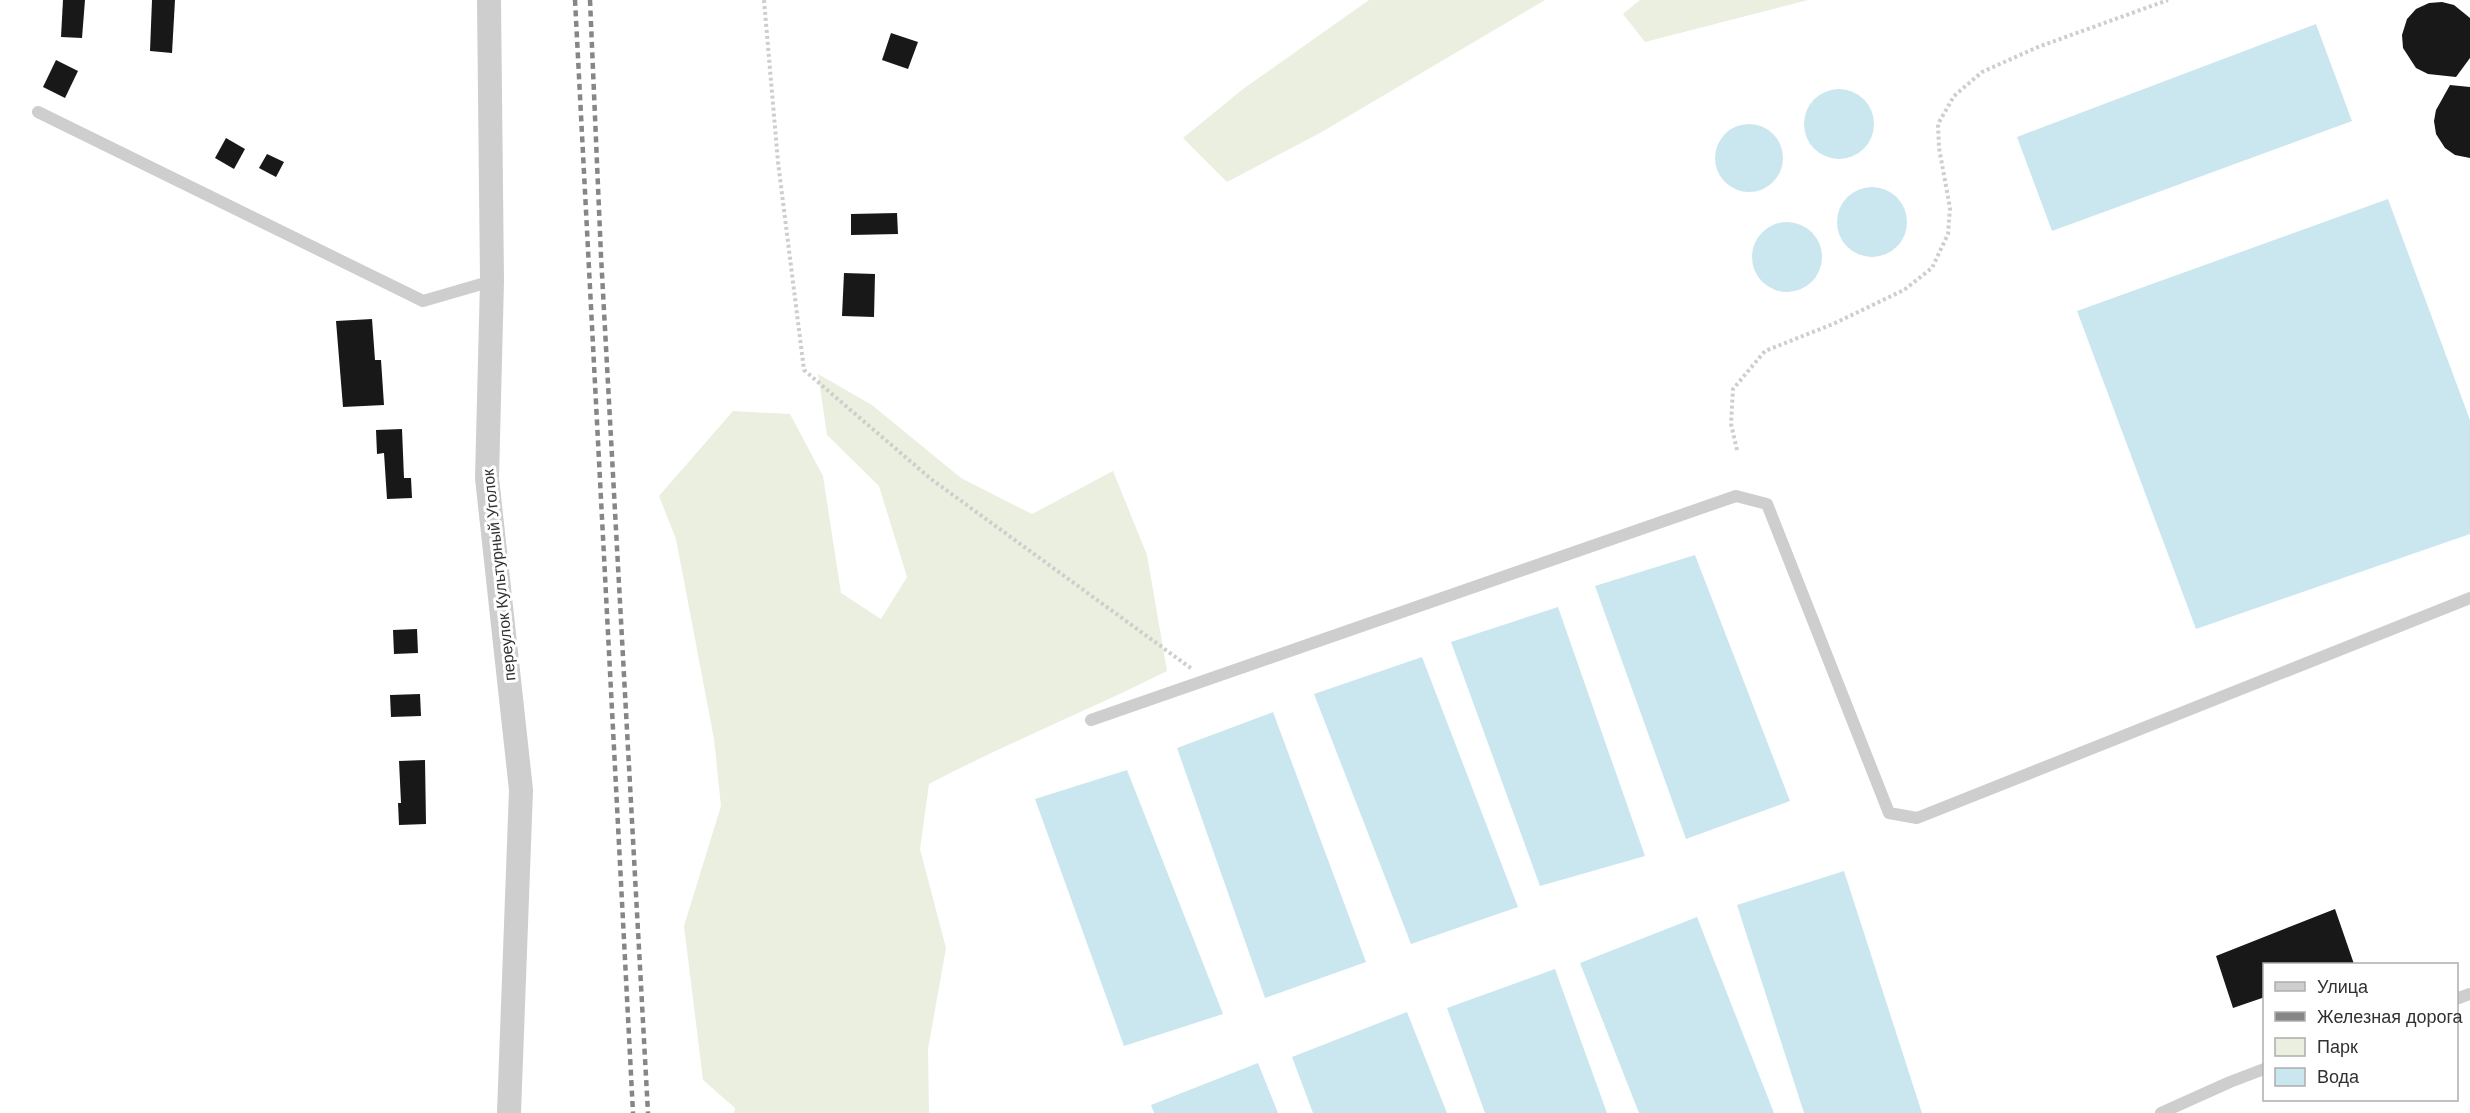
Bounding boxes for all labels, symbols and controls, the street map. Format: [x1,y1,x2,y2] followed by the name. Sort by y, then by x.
[479,467,519,682] street label: переулок Культурный Уголок
[2263,963,2458,1101] legend
[2317,977,2369,997] text: Улица
[2317,1007,2464,1027] text: Железная дорога
[2317,1037,2358,1057] text: Парк
[2317,1067,2360,1087] text: Вода

